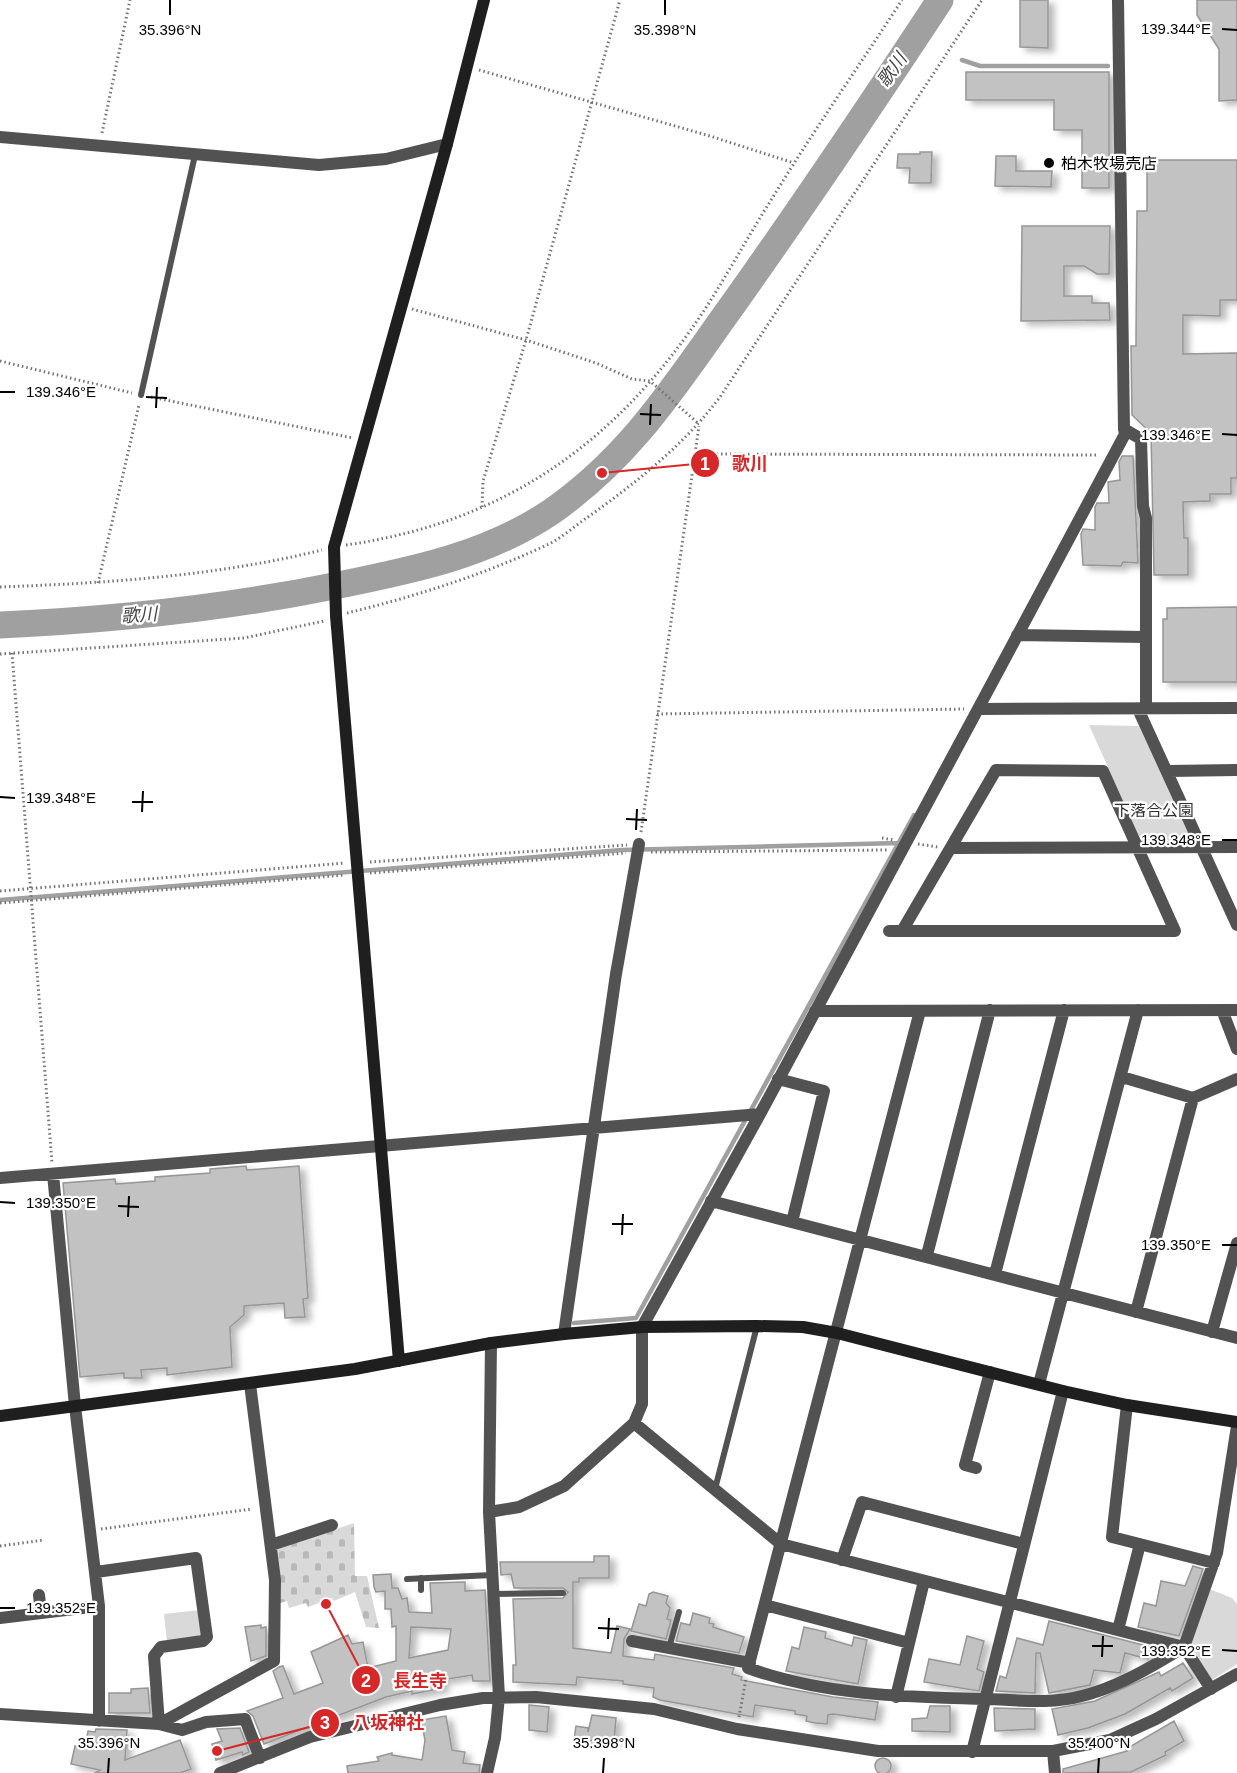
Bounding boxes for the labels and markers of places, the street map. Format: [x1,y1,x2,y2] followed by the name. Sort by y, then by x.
[1061,155,1157,172] place label: 柏木牧場売店
[1042,156,1056,170] marker: 柏木牧場売店
[690,445,780,481] callout: 歌川
[351,1662,459,1698] callout: 長生寺
[310,1705,436,1741] callout: 八坂神社

